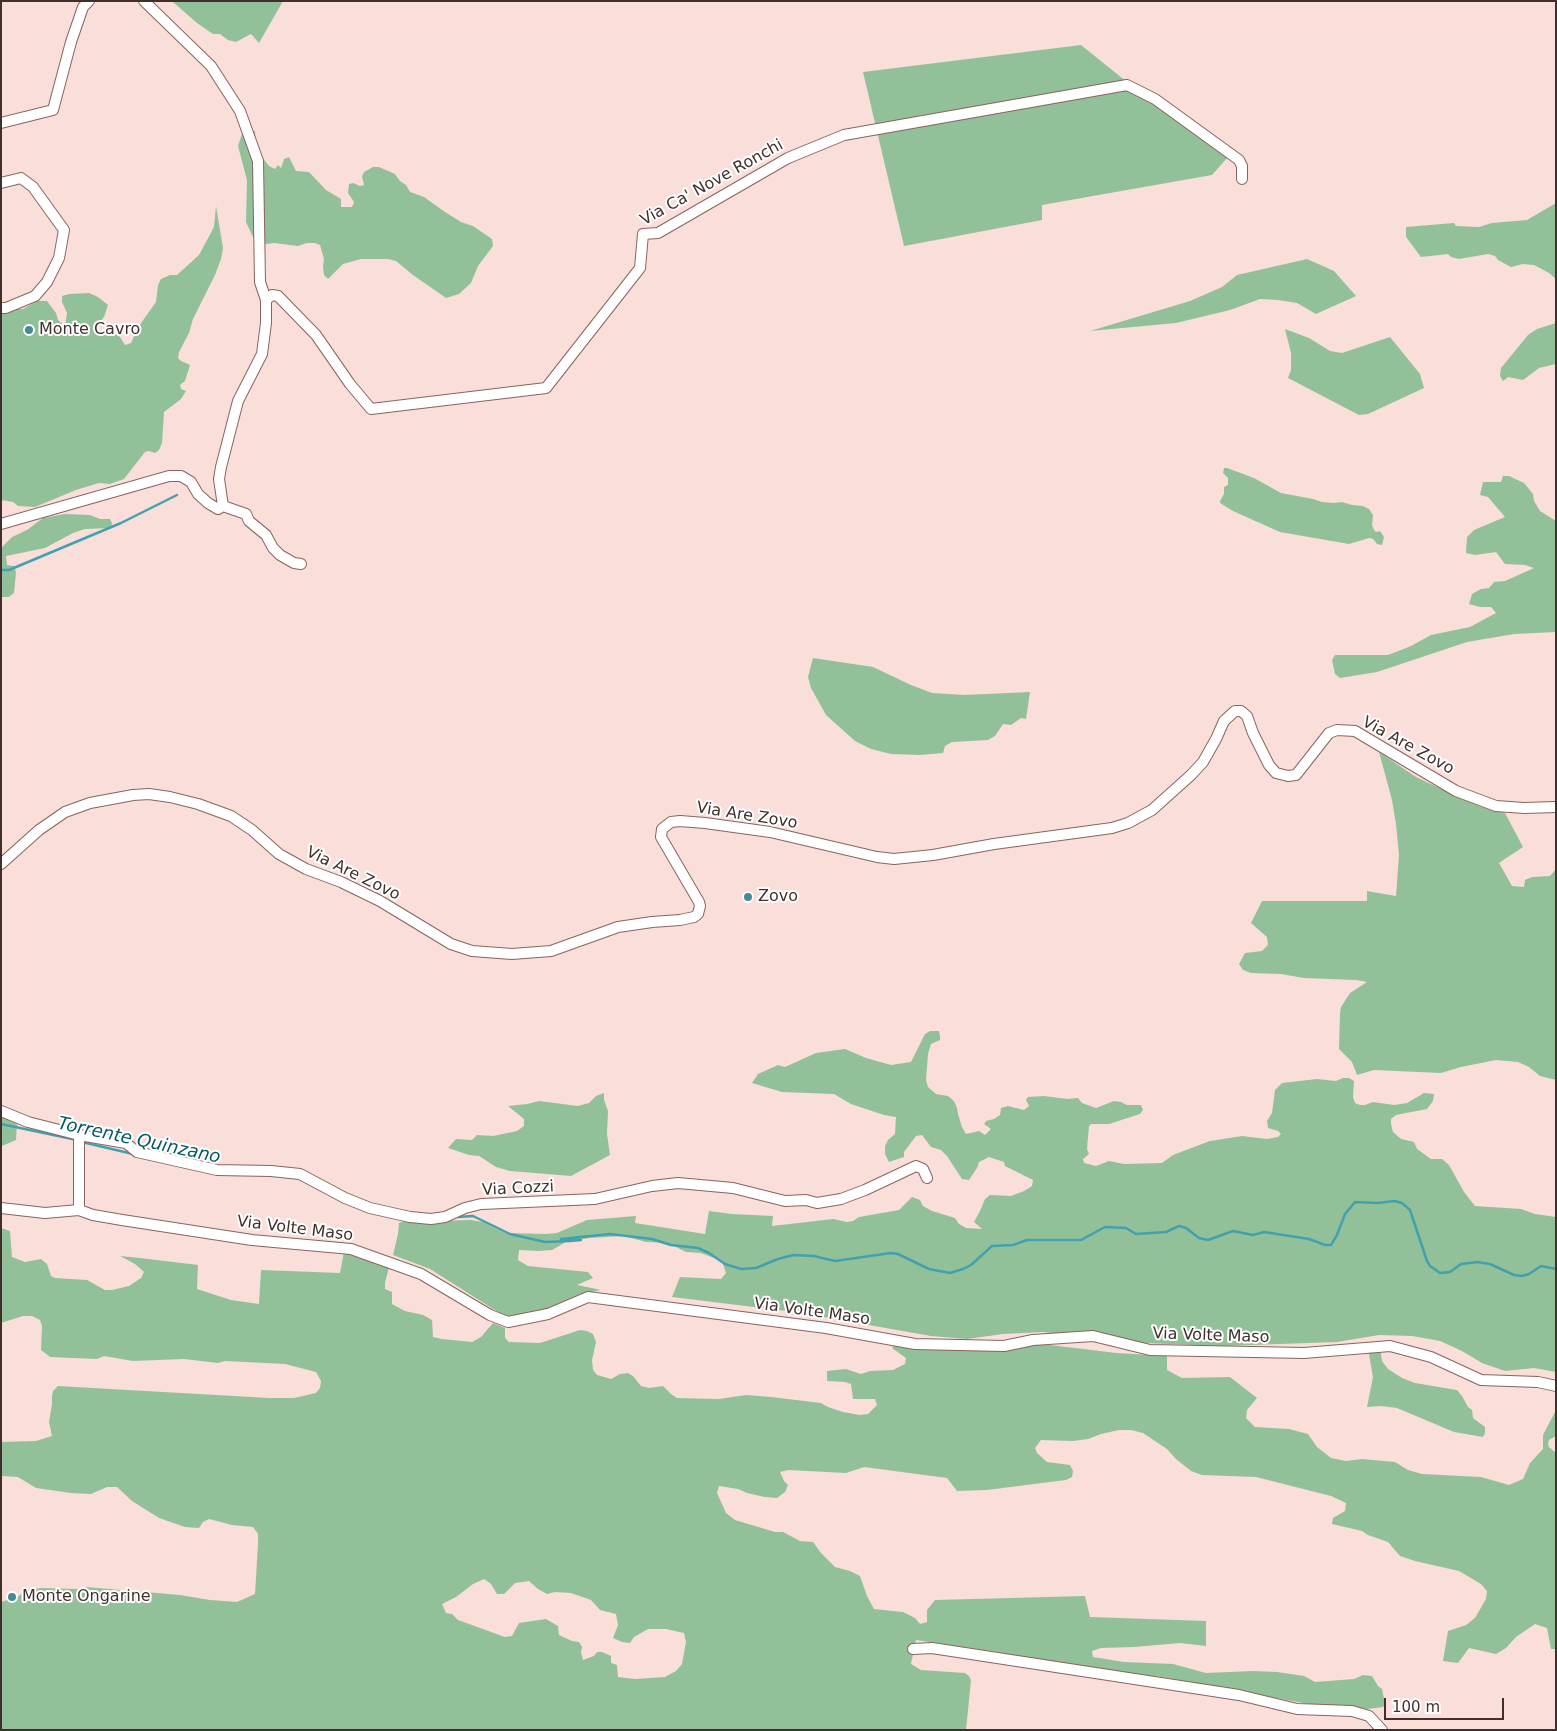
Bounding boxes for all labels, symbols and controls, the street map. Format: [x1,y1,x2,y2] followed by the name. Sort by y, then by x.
[637,136,787,230] street label: Via Ca' Nove Ronchi
[39,320,140,340] place label: Monte Cavro
[23,324,35,336] marker: Monte Cavro
[1359,713,1457,779] street label: Via Are Zovo
[695,799,799,833] street label: Via Are Zovo
[303,843,403,905] street label: Via Are Zovo
[758,887,798,907] place label: Zovo
[742,891,754,903] marker: Zovo
[56,1113,222,1169] water label: Torrente Quinzano
[481,1178,555,1200] street label: Via Cozzi
[236,1212,354,1246] street label: Via Volte Maso
[753,1294,871,1330] street label: Via Volte Maso
[1152,1324,1270,1348] street label: Via Volte Maso
[22,1587,151,1607] place label: Monte Ongarine
[6,1591,18,1603] marker: Monte Ongarine
[1387,1688,1507,1720] scale bar
[1392,1698,1440,1716] text: 100 m

